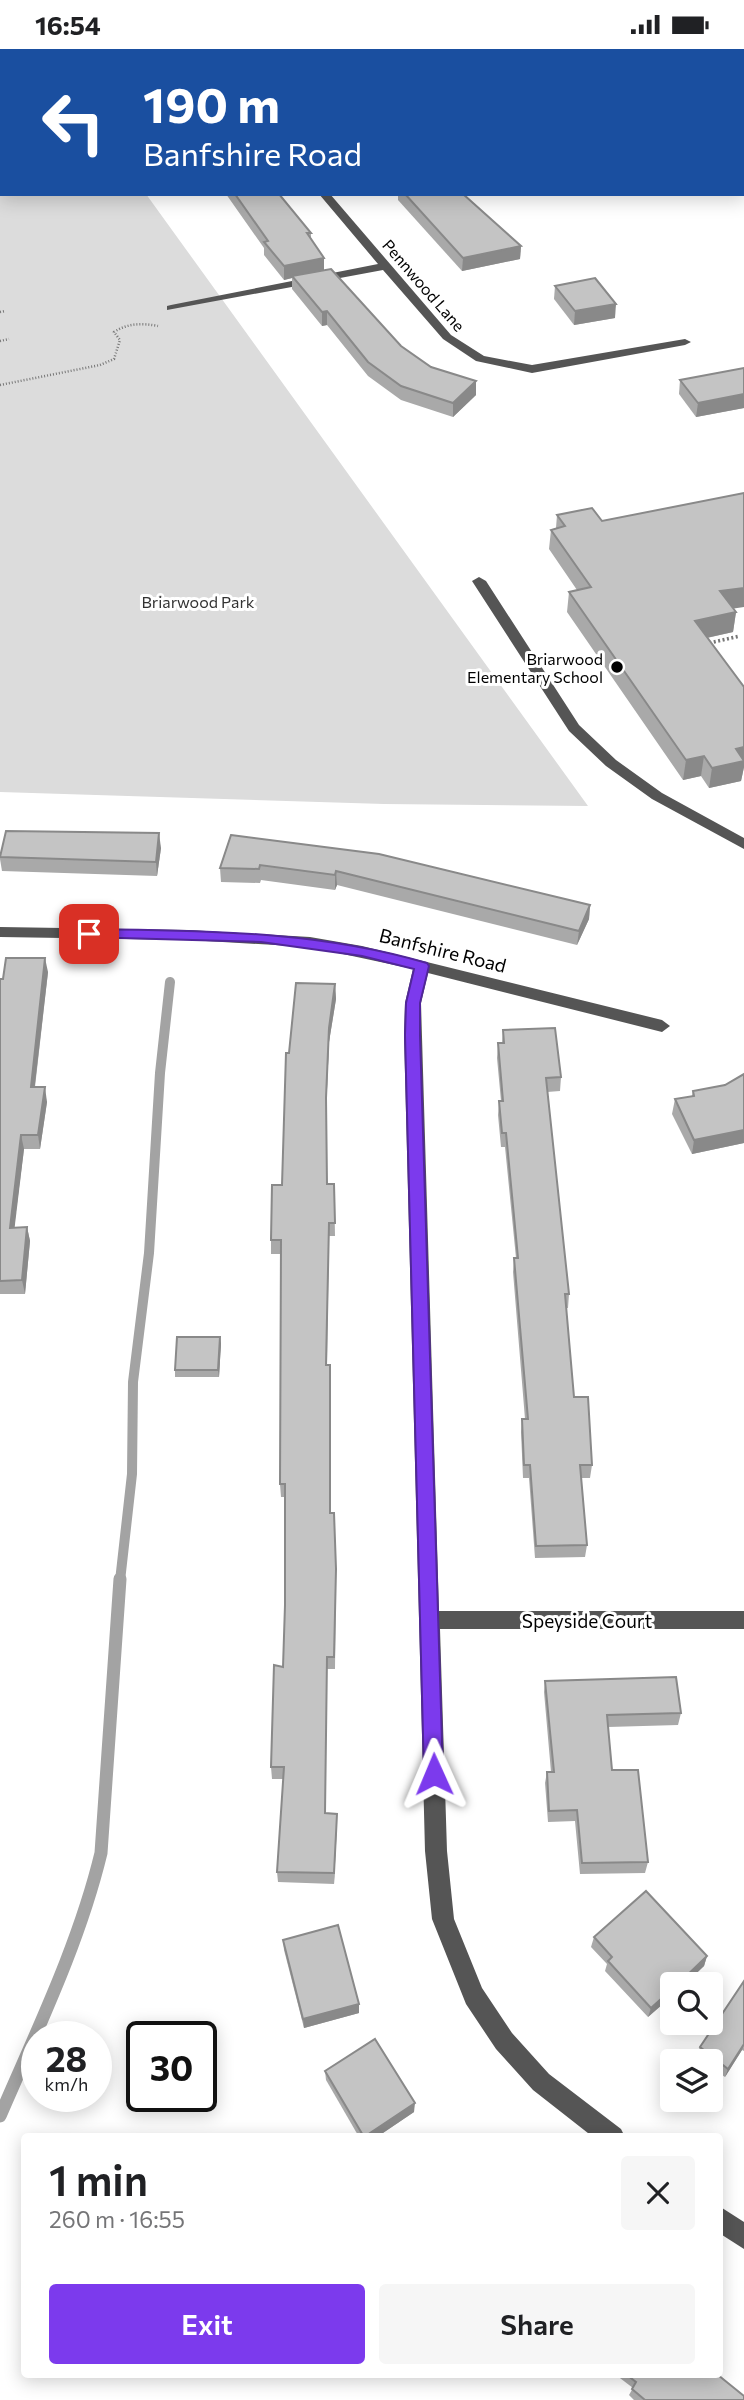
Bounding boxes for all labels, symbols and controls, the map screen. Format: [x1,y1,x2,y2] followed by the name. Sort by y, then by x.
[35,9,101,40] text: 16:54
[143,73,280,133] text: 190 m
[28,77,119,168] icon: left
[143,133,362,173] text: Banfshire Road
[379,235,469,335] street label: Pennwood Lane
[141,592,255,611] park label: Briarwood Park
[467,649,603,686] place label: Briarwood Elementary School
[609,659,625,675] marker: Briarwood Elementary School
[59,904,119,964] pin
[70,915,108,953] icon: arrive
[377,923,509,977] street label: Banfshire Road
[522,1609,652,1632] street label: Speyside Court
[397,1737,471,1811] position arrow
[660,1972,723,2112] map controls
[660,1972,723,2035] button: search
[126,2021,217,2112] speed limit sign: 30
[46,2036,87,2079] text: 28
[660,2049,723,2112] button: layers
[45,2073,88,2095] text: km/h
[49,2153,148,2205] text: 1 min
[621,2156,695,2230] button: close
[49,2205,185,2233] text: 260 m · 16:55
[49,2284,365,2364] button: Exit
[379,2284,695,2364] button: Share

